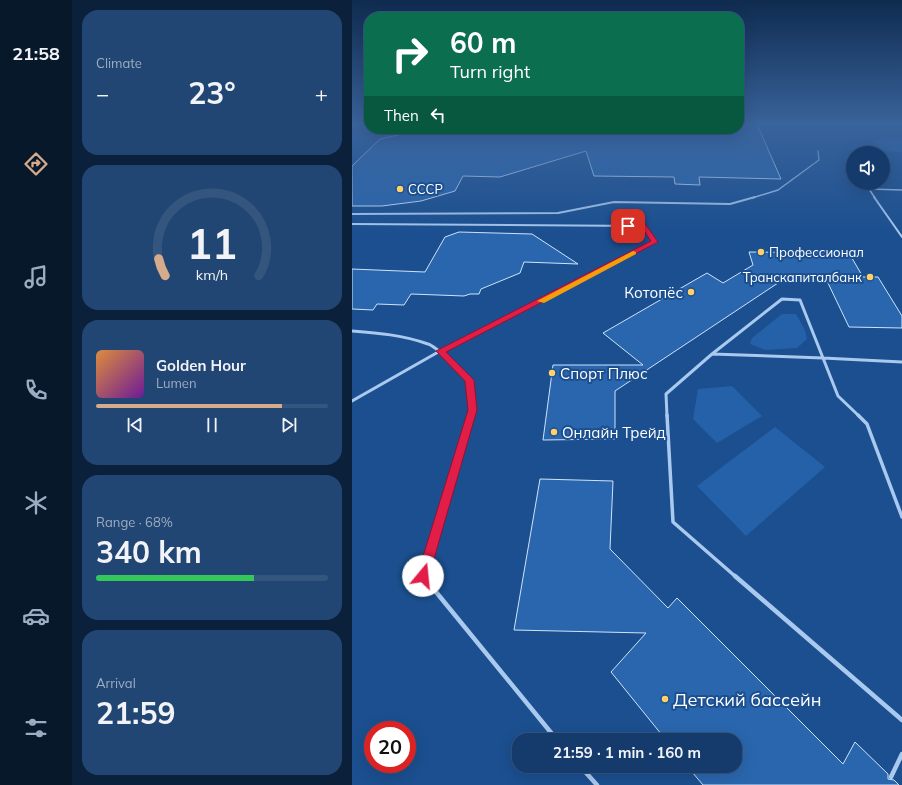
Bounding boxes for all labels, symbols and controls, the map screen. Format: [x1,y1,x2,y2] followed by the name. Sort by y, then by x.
[450,25,516,60] text: 60 m
[384,28,436,80] icon: right
[12,42,60,65] text: 21:58
[96,55,142,71] text: Climate
[450,60,530,83] text: Turn right
[188,74,236,112] text: 23°
[96,80,109,108] text: −
[315,80,328,108] text: +
[427,104,449,126] icon: left
[384,106,419,125] text: Then
[846,146,890,190] map controls
[846,146,890,190] button: sound
[22,150,50,178] icon: directions
[408,181,443,197] place label: СССР
[395,184,405,194] marker: СССР
[611,209,645,243] pin
[617,215,639,237] icon: arrive
[187,216,237,268] text: 11
[769,244,864,260] place label: Профессионал
[756,247,766,257] marker: Профессионал
[22,263,50,291] icon: music
[196,265,228,283] text: km/h
[743,269,862,285] place label: Транскапиталбанк
[865,272,875,282] marker: Транскапиталбанк
[624,283,683,302] place label: Котопёс
[686,287,696,297] marker: Котопёс
[156,356,246,375] text: Golden Hour
[560,364,647,383] place label: Спорт Плюс
[547,368,557,378] marker: Спорт Плюс
[156,375,197,391] text: Lumen
[22,376,50,404] icon: phone
[124,414,146,436] icon: previous
[201,414,223,436] icon: pause
[278,414,300,436] icon: next
[562,423,666,442] place label: Онлайн Трейд
[549,427,559,437] marker: Онлайн Трейд
[22,489,50,517] icon: climate
[96,514,173,530] text: Range · 68%
[96,533,202,571] text: 340 km
[402,555,444,597] position arrow
[22,602,50,630] icon: car
[96,675,136,691] text: Arrival
[673,688,822,711] place label: Детский бассейн
[96,694,175,732] text: 21:59
[660,694,670,704] marker: Детский бассейн
[22,714,50,742] icon: filters
[364,721,416,773] speed limit sign: 20
[553,743,701,762] text: 21:59 · 1 min · 160 m

